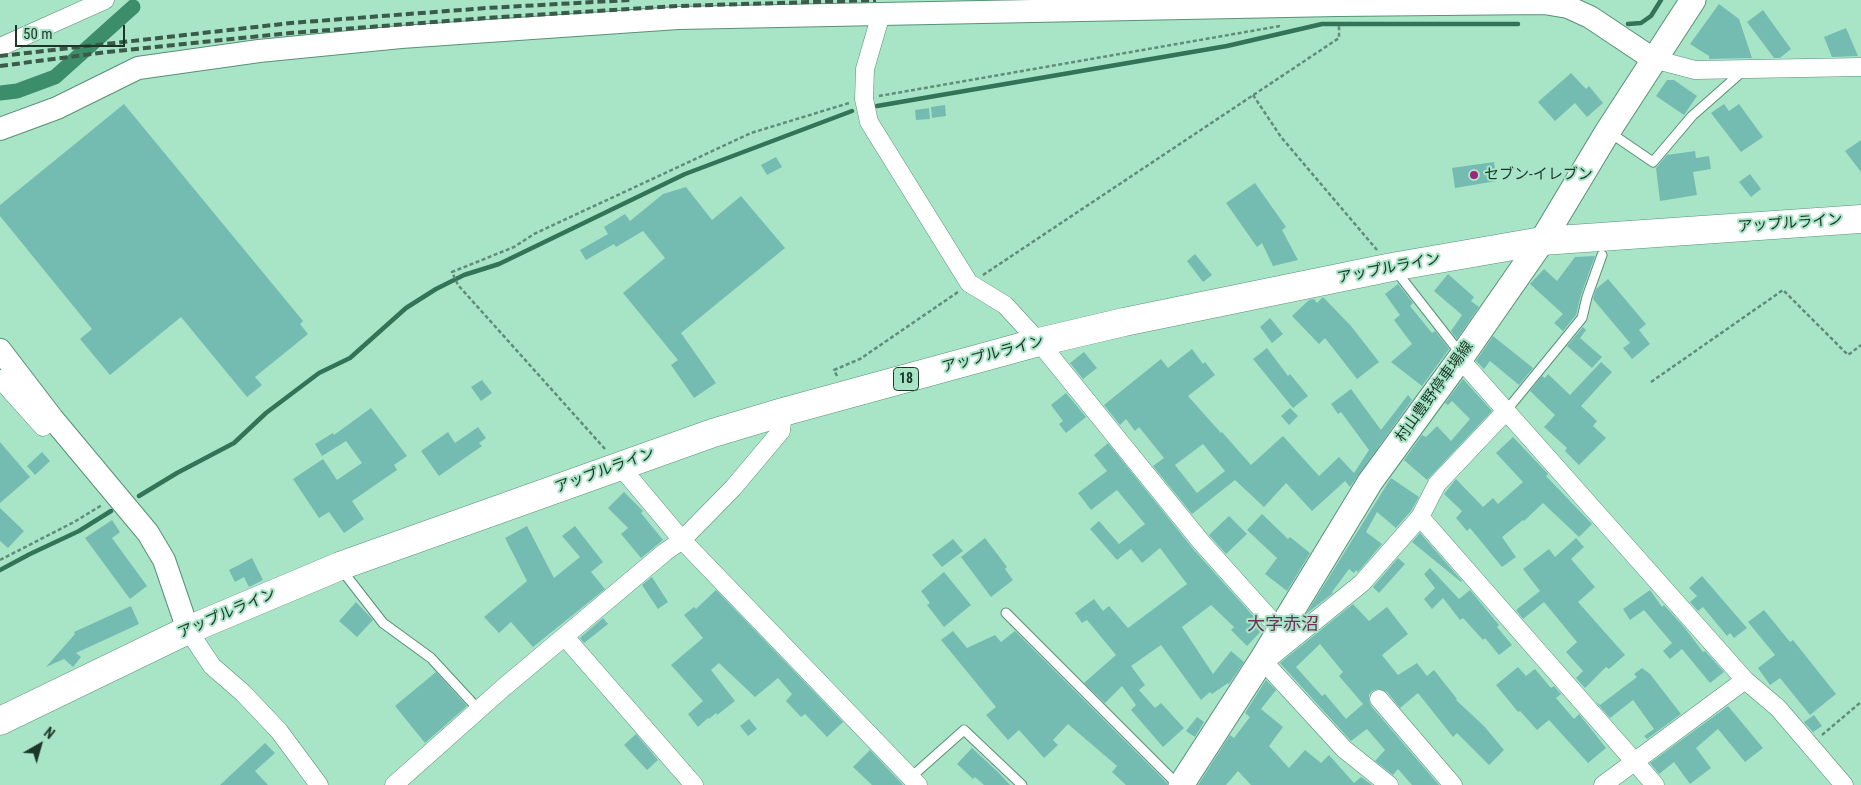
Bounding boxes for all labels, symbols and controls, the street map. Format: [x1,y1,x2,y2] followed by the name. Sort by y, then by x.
[18,15,128,47] scale bar
[23,25,53,43] text: 50 m
[1484,166,1593,184] place label: セブン-イレブン
[1468,169,1480,181] marker: セブン-イレブン
[1737,211,1843,237] street label: アップルライン
[1336,250,1442,288] street label: アップルライン
[940,333,1046,377] street label: アップルライン
[1392,338,1478,446] street label: 村山豊野停車場線
[894,368,918,390] road number: 18
[553,445,657,497] street label: アップルライン
[175,585,279,643] street label: アップルライン
[1247,614,1319,636] district label: 大字赤沼
[15,720,65,770] north arrow
[41,724,58,742] text: N

